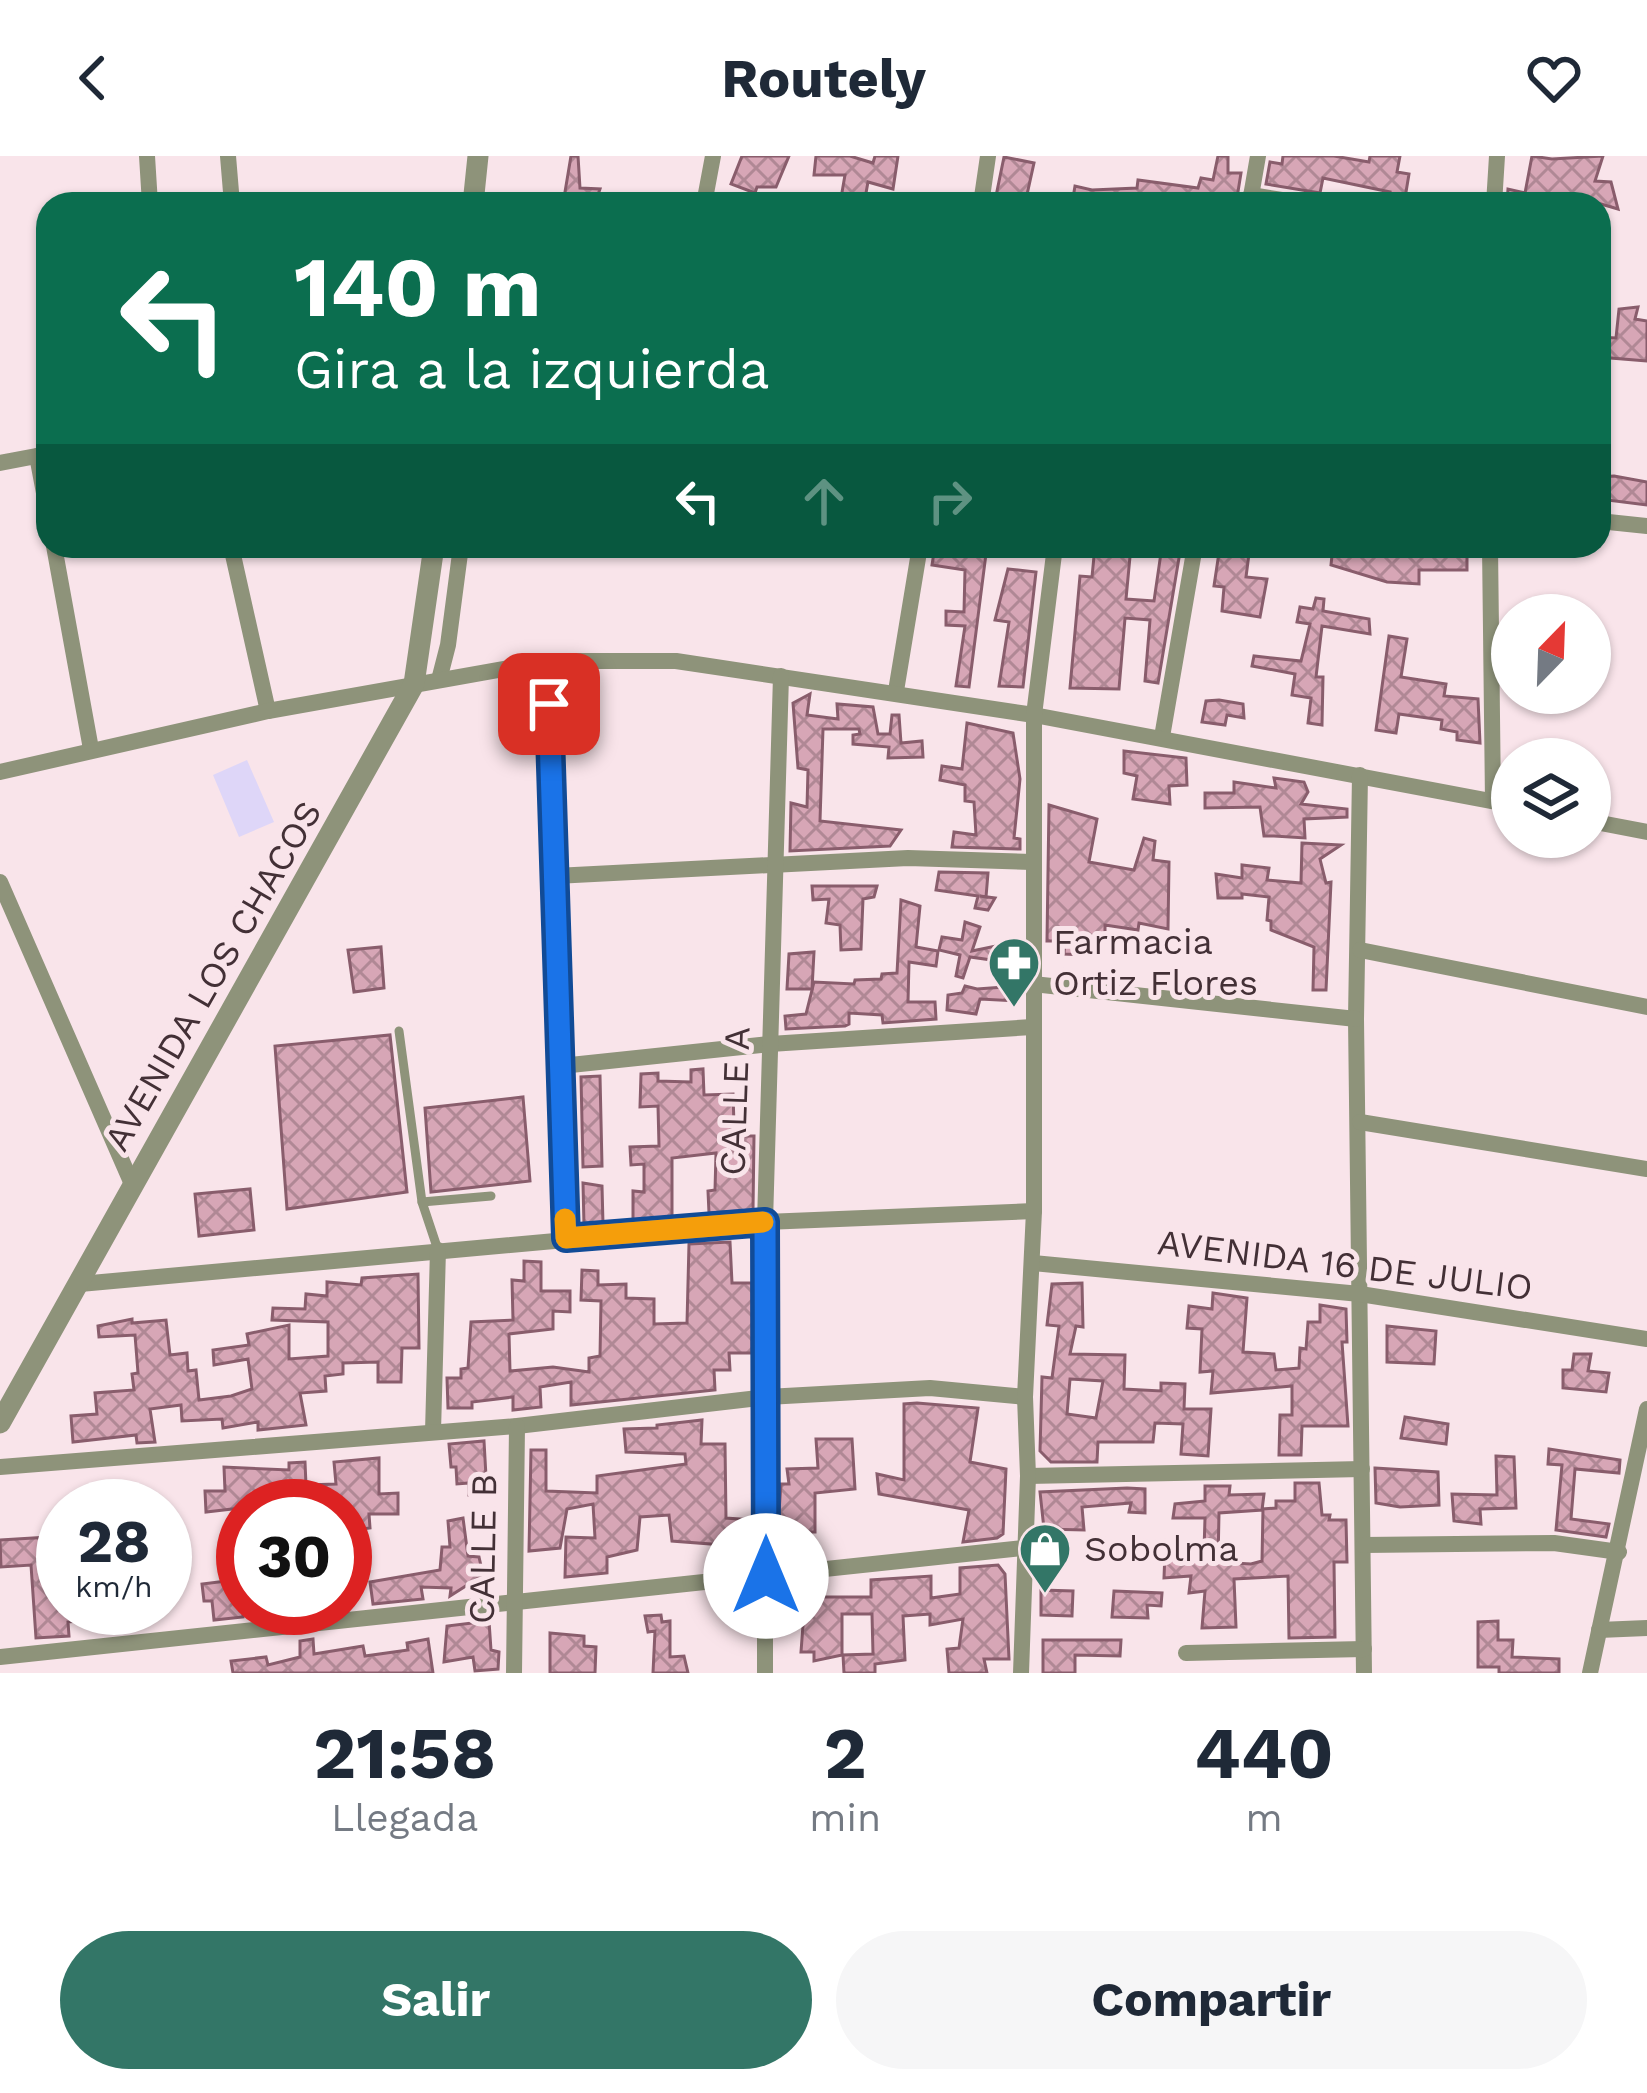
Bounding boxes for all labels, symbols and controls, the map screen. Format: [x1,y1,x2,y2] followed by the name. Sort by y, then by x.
[60,45,126,111] icon: back
[1521,45,1587,111] icon: heart
[721,47,926,110] text: Routely
[294,238,542,336] text: 140 m
[96,240,252,396] icon: left
[294,338,770,401] text: Gira a la izquierda
[665,468,731,534] icon: left
[791,468,857,534] icon: ahead
[917,468,983,534] icon: right
[1491,594,1611,714] north arrow
[1491,594,1611,858] map controls
[498,653,600,755] pin
[516,671,582,737] icon: arrive
[1491,738,1611,858] button: layers
[96,794,330,1158] street label: AVENIDA LOS CHACOS
[1053,921,1258,1004] place label: Farmacia Ortiz Flores
[986,935,1042,1009] pharmacy icon: Farmacia Ortiz Flores
[711,1026,759,1176] street label: CALLE A
[1155,1221,1535,1309] street label: AVENIDA 16 DE JULIO
[461,1474,505,1624] street label: CALLE B
[216,1479,372,1635] speed limit sign: 30
[77,1506,151,1577] text: 28
[703,1513,829,1639] position arrow
[1017,1521,1073,1595] shop icon: Sobolma
[1084,1528,1239,1570] place label: Sobolma
[75,1569,153,1604] text: km/h
[313,1711,496,1795] text: 21:58
[824,1711,867,1795] text: 2
[1194,1711,1334,1795] text: 440
[331,1795,478,1840] text: Llegada
[809,1795,881,1840] text: min
[1245,1795,1283,1840] text: m
[60,1931,812,2069] button: Salir
[836,1931,1587,2069] button: Compartir

